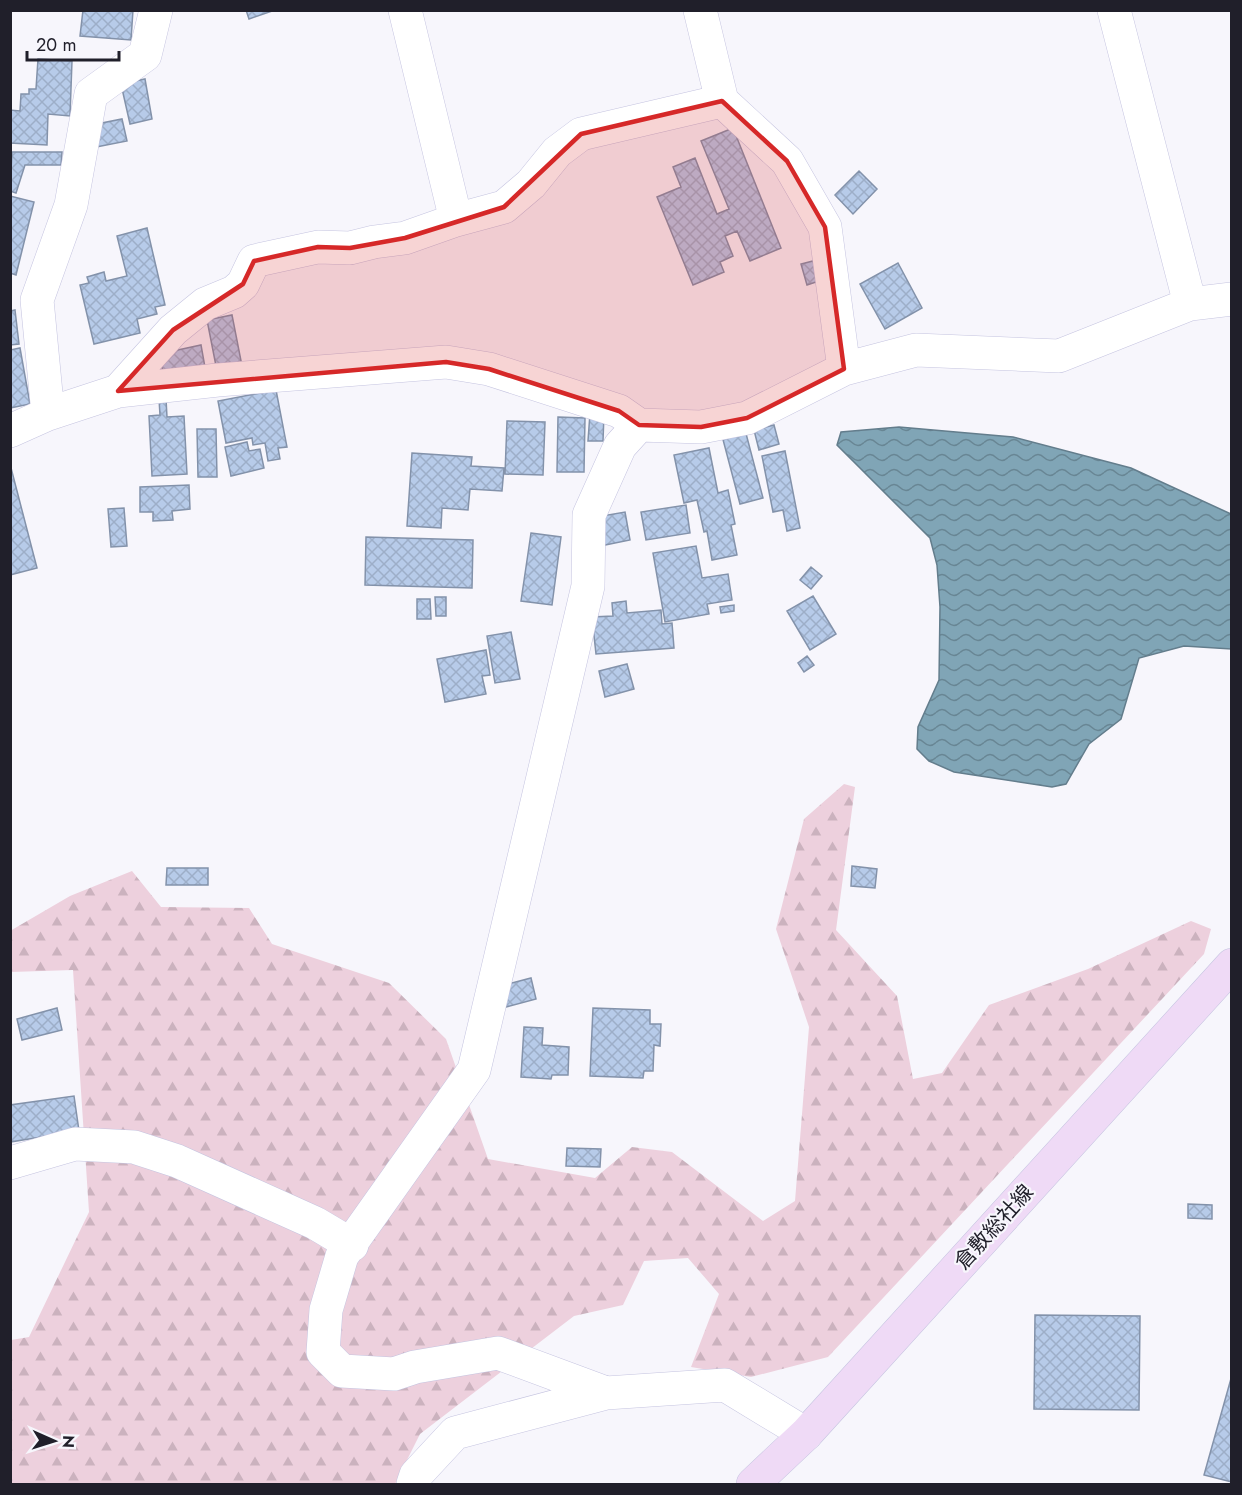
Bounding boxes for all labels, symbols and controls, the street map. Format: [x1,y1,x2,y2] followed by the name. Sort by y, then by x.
[27,24,118,62] scale bar
[36,32,76,58] text: 20 m
[948,1178,1040,1276] street label: 倉敷総社線
[24,1411,84,1471] north arrow
[57,1435,80,1449] text: N

